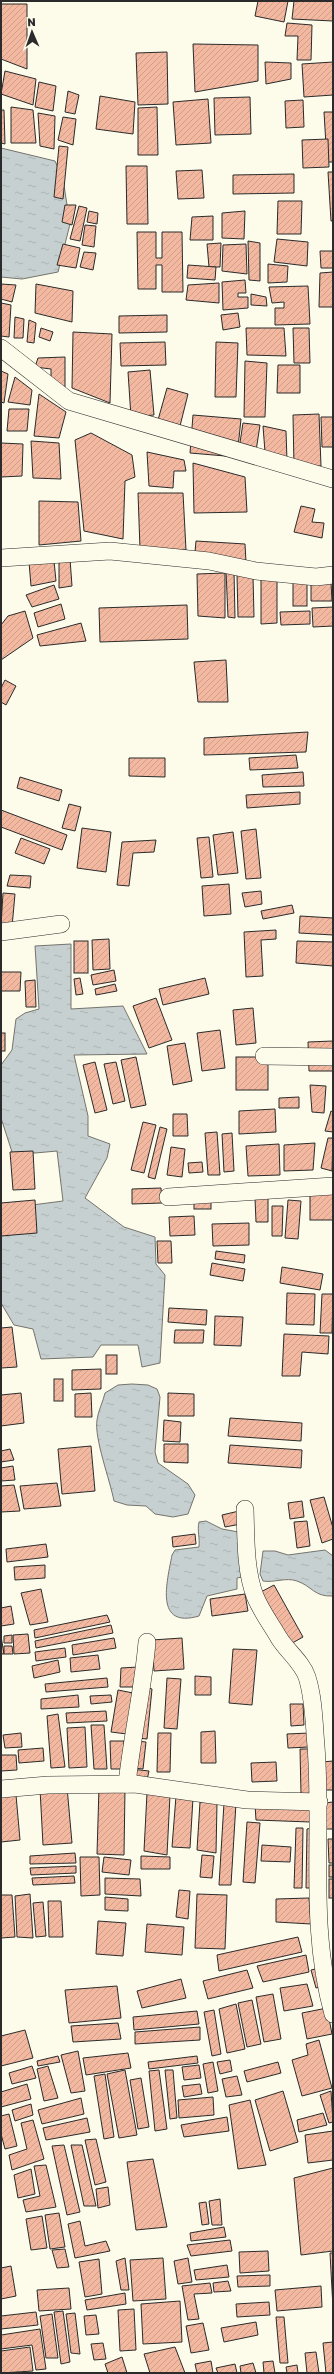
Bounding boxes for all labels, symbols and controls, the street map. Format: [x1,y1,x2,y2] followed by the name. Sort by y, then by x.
[12,12,52,52] north arrow
[27,15,36,28] text: N

